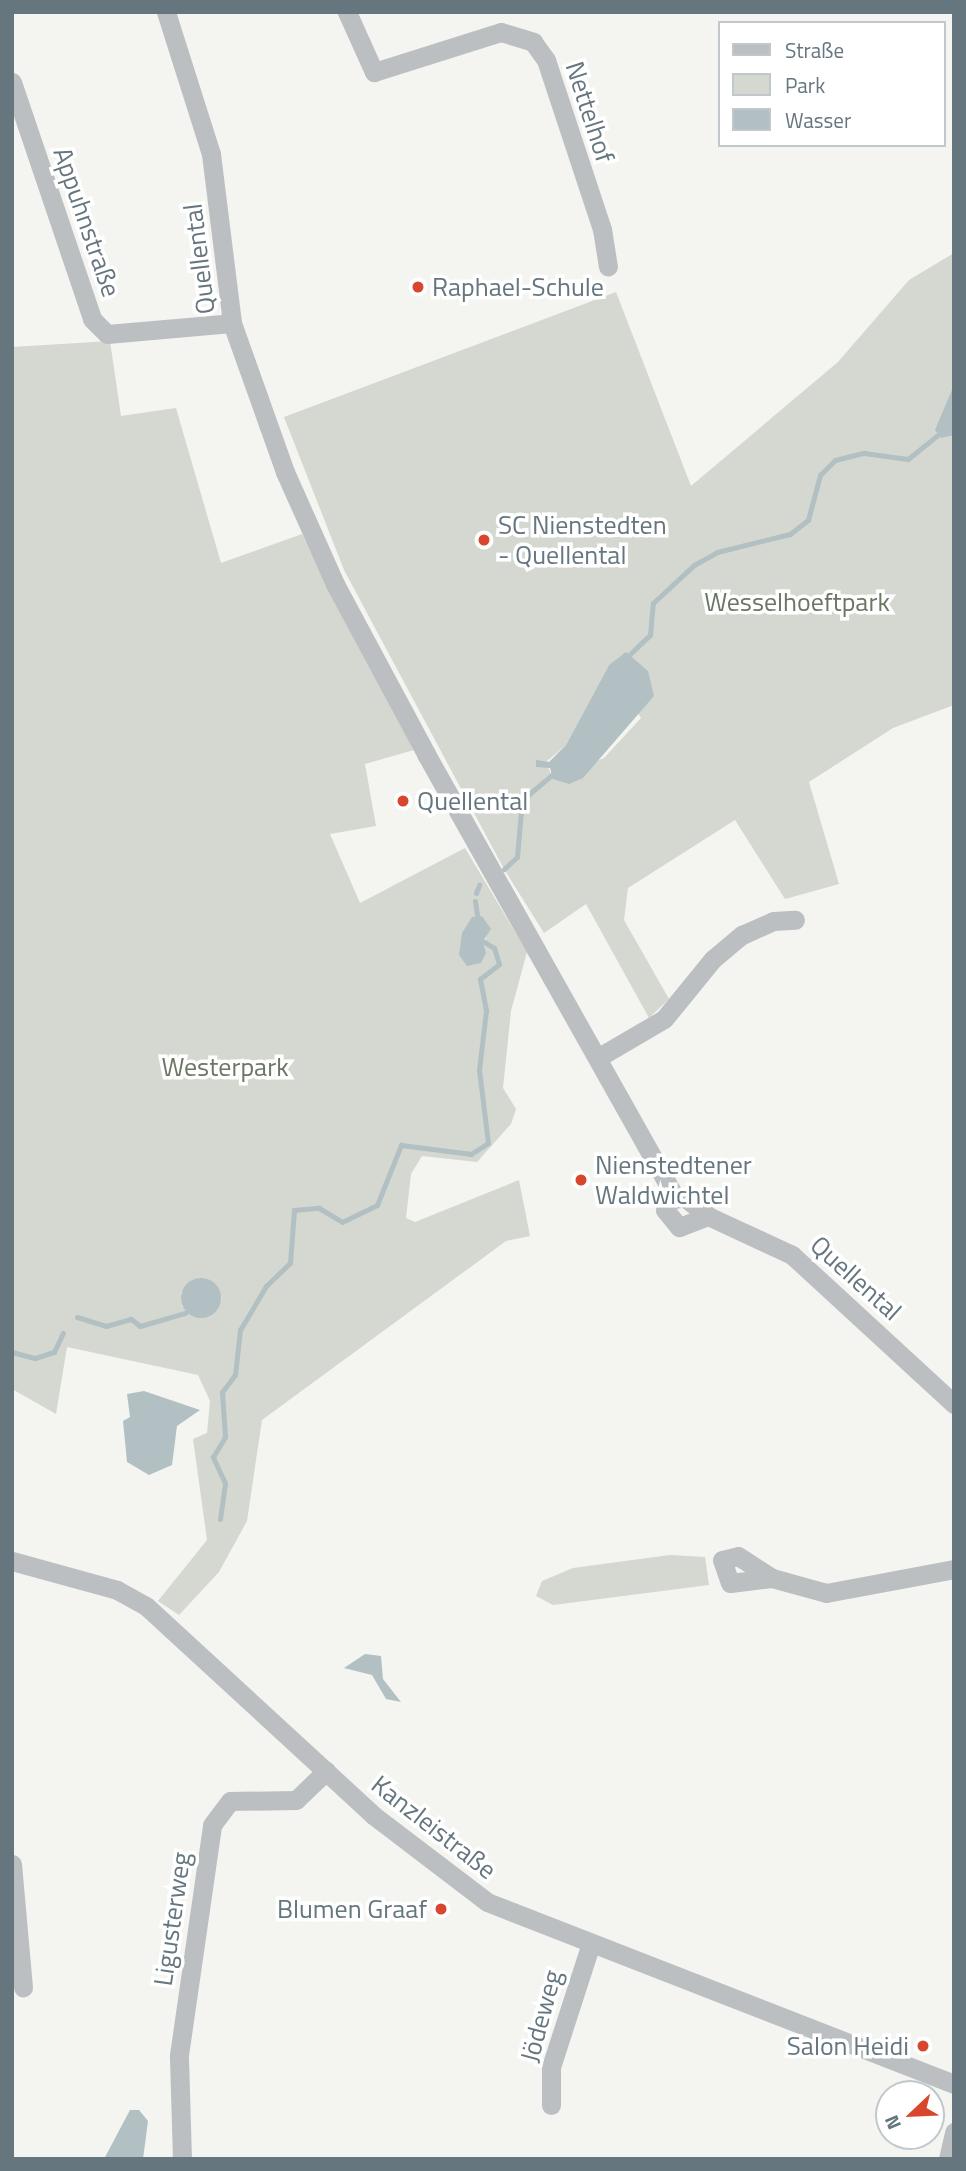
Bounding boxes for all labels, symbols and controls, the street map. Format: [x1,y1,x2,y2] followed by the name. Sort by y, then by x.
[718,21,945,147] legend
[785,34,844,66] text: Straße
[559,58,621,166] street label: Nettelhof
[785,69,825,101] text: Park
[785,104,851,136] text: Wasser
[47,143,127,301] street label: Appuhnstraße
[177,202,221,316] street label: Quellental
[432,271,604,303] place label: Raphael-Schule
[410,279,426,295] marker: Raphael-Schule
[498,509,667,570] place label: SC Nienstedten - Quellental
[476,532,492,548] marker: SC Nienstedten - Quellental
[704,586,890,618] park label: Wesselhoeftpark
[417,785,528,817] place label: Quellental
[395,793,411,809] marker: Quellental
[161,1051,289,1083] park label: Westerpark
[595,1149,752,1210] place label: Nienstedtener Waldwichtel
[573,1172,589,1188] marker: Nienstedtener Waldwichtel
[804,1229,908,1327] street label: Quellental
[365,1769,503,1885] street label: Kanzleistraße
[147,1850,197,1988] street label: Ligusterweg
[277,1893,427,1925] place label: Blumen Graaf
[433,1901,449,1917] marker: Blumen Graaf
[514,1967,568,2065] street label: Jödeweg
[787,2030,909,2062] place label: Salon Heidi
[915,2038,931,2054] marker: Salon Heidi
[875,2080,945,2150] north arrow
[876,2111,908,2134] text: N

